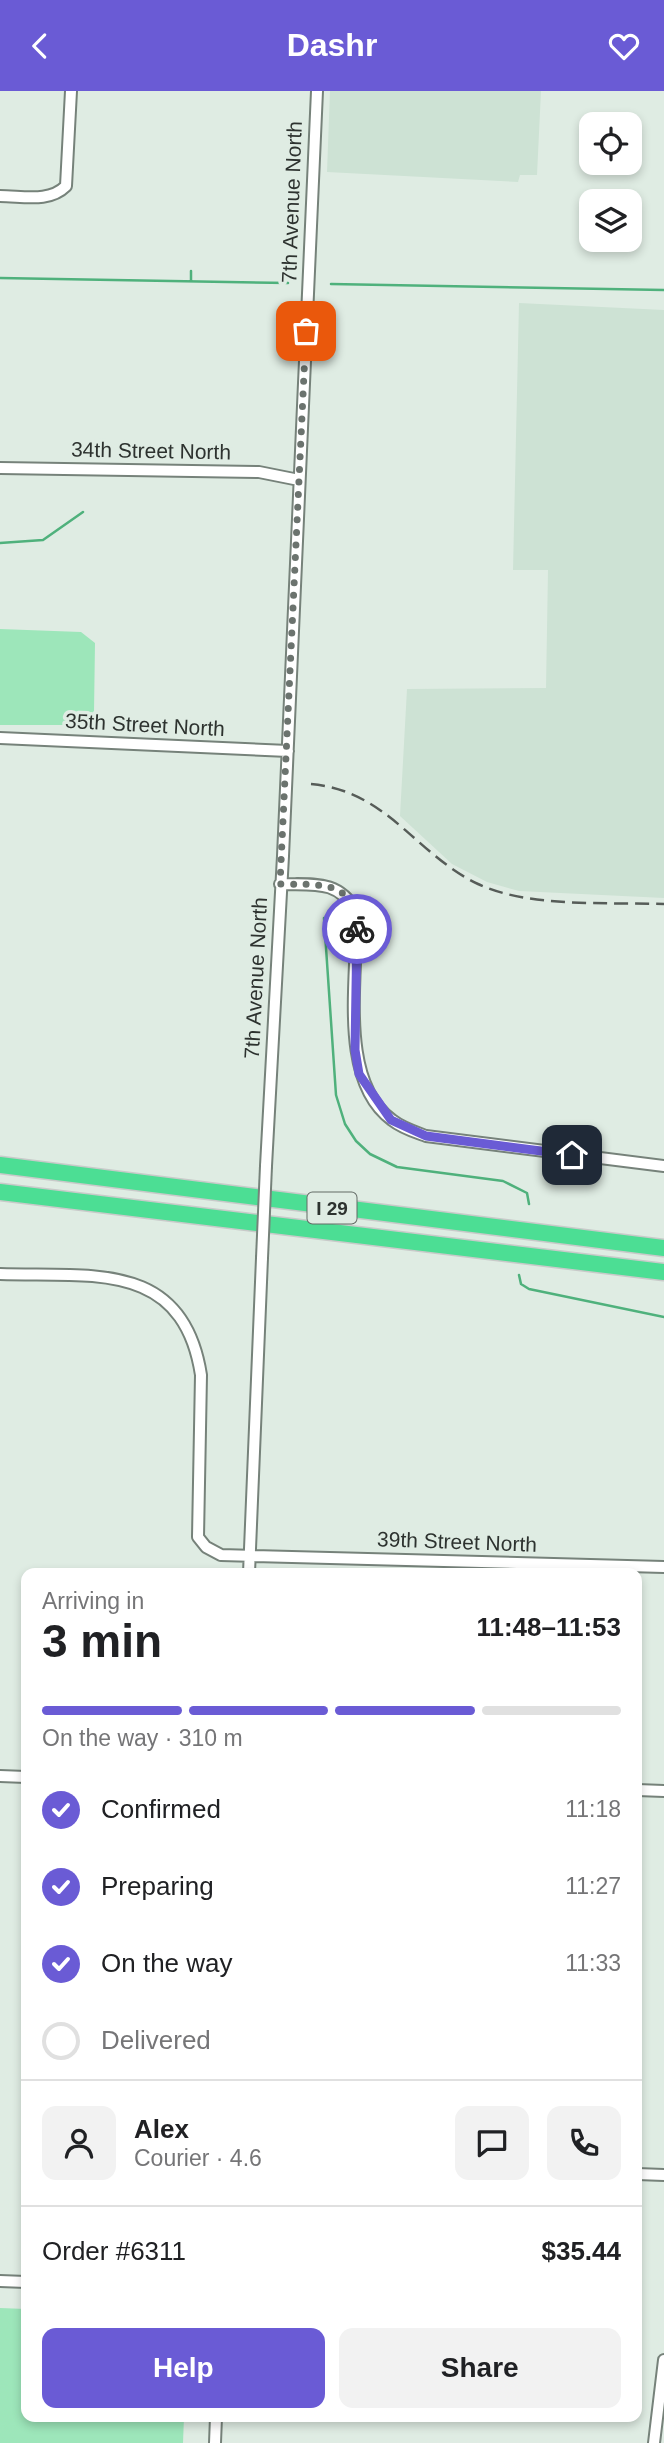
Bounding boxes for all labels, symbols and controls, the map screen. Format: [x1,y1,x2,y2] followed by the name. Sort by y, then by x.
[21,27,59,65] icon: back
[287,27,377,63] text: Dashr
[605,27,643,65] icon: heart
[579,112,642,252] map controls
[579,112,642,175] button: locate
[277,121,306,283] street label: 7th Avenue North
[579,189,642,252] button: layers
[276,301,336,361] pin
[287,312,325,350] icon: bag
[71,438,231,463] street label: 34th Street North
[65,709,225,740] street label: 35th Street North
[322,894,392,964] courier
[240,897,271,1059] street label: 7th Avenue North
[338,910,376,948] icon: bike
[542,1125,602,1185] pin
[553,1136,591,1174] icon: home
[308,1193,356,1224] road number: I 29
[377,1527,537,1556] street label: 39th Street North
[42,1588,144,1614] text: Arriving in
[476,1612,621,1642] text: 11:48–11:53
[42,1615,162,1667] text: 3 min
[42,1725,243,1751] text: On the way · 310 m
[42,1791,80,1829] icon: check
[101,1794,221,1824] text: Confirmed
[565,1796,621,1822] text: 11:18
[42,1868,80,1906] icon: check
[101,1871,214,1901] text: Preparing
[565,1873,621,1899] text: 11:27
[42,1945,80,1983] icon: check
[101,1948,233,1978] text: On the way
[565,1950,621,1976] text: 11:33
[101,2025,211,2055] text: Delivered
[42,2106,116,2180] button: person
[455,2106,529,2180] button: chat
[547,2106,621,2180] button: phone
[134,2114,189,2144] text: Alex
[134,2145,262,2171] text: Courier · 4.6
[42,2236,186,2266] text: Order #6311
[541,2236,621,2266] text: $35.44
[42,2328,325,2408] button: Help
[339,2328,621,2408] button: Share

